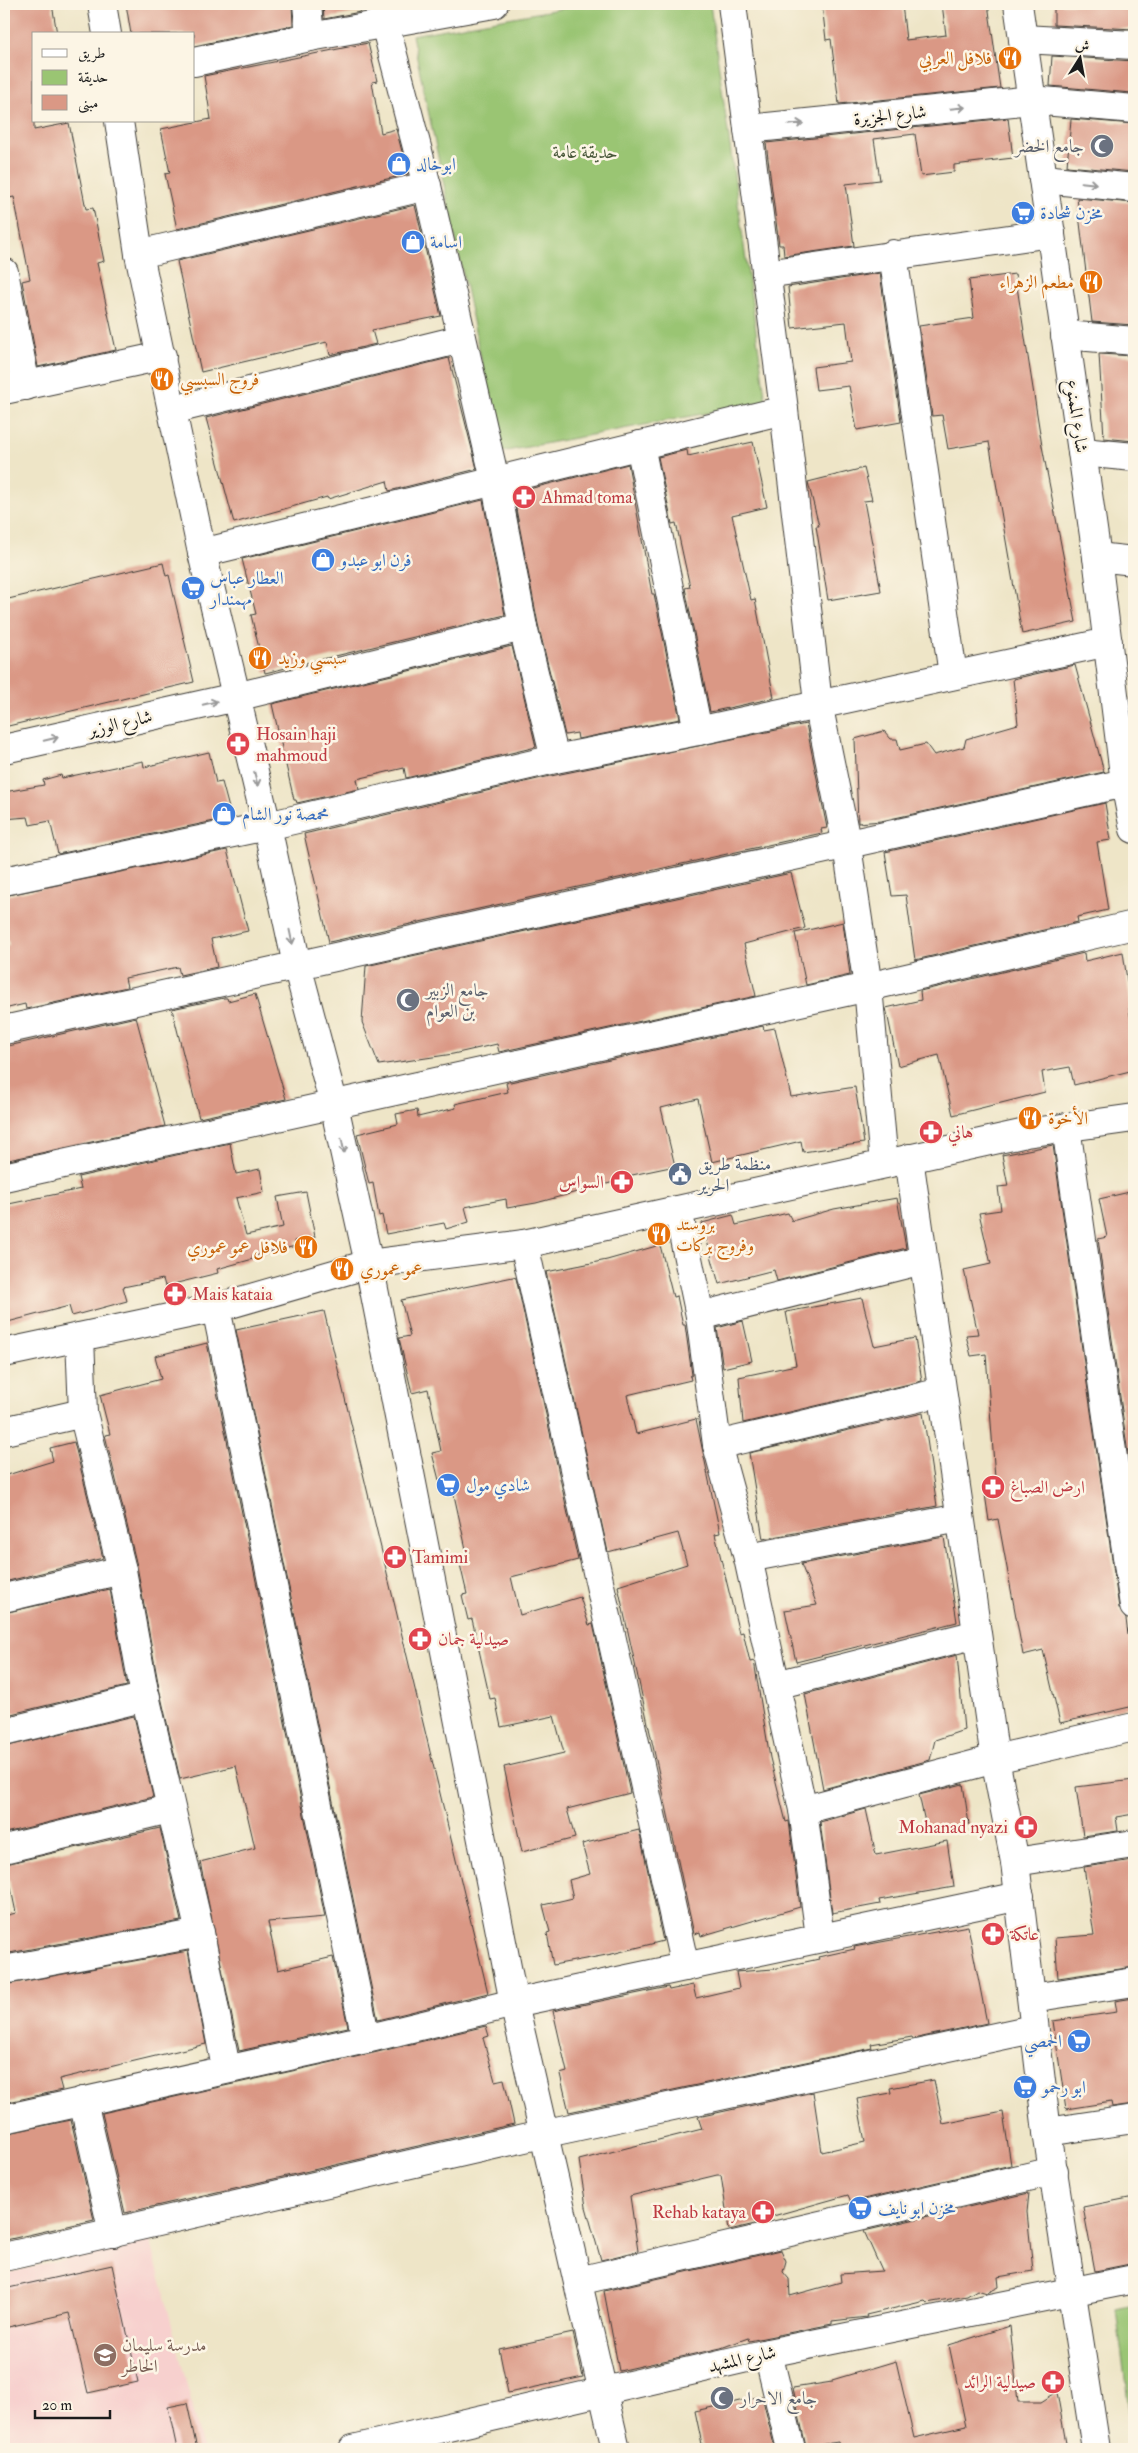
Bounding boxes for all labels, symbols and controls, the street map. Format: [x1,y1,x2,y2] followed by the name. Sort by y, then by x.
[32,32,195,122] legend
[1056,32,1106,82] north arrow
[1074,36,1091,55] text: ش
[78,44,105,63] text: طريق
[997,45,1023,71] restaurant icon: فلافل العربي
[919,47,992,73] place label: فلافل العربي
[78,68,108,87] text: حديقة
[78,94,98,114] text: مبنى
[852,100,928,134] street label: شارع الجزيرة
[950,103,966,113] one-way arrow
[788,119,804,129] one-way arrow
[1089,133,1115,159] mosque icon: جامع الخضر
[1013,135,1084,162] place label: جامع الخضر
[552,141,618,164] park label: حديقة عامة
[386,151,412,177] shop icon: ابوخالد
[416,153,456,176] place label: ابوخالد
[1080,178,1096,188] one-way arrow
[1010,200,1036,226] supermarket icon: مخزن شحادة
[1040,202,1103,225] place label: مخزن شحادة
[400,229,426,255] shop icon: اسامة
[430,231,462,254] place label: اسامة
[1078,269,1104,295] restaurant icon: مطعم الزهراء
[999,271,1074,299] place label: مطعم الزهراء
[149,366,175,392] restaurant icon: فروج السبسبي
[180,368,259,396] place label: فروج السبسبي
[1057,378,1093,455] street label: شارع الممنوع
[511,484,537,510] pharmacy icon: Ahmad toma
[541,486,633,509] place label: Ahmad toma
[310,547,336,573] shop icon: فرن ابو عبدو
[338,549,412,572] place label: فرن ابو عبدو
[208,567,284,611] place label: العطار عباس مهمندار
[180,575,206,601] supermarket icon: العطار عباس مهمندار
[247,645,273,671] restaurant icon: سبسبي وزيد
[278,647,347,675] place label: سبسبي وزيد
[202,698,218,707] one-way arrow
[84,705,155,745] street label: شارع الوزير
[256,723,337,767] place label: Hosain haji mahmoud
[225,731,251,757] pharmacy icon: Hosain haji mahmoud
[43,733,59,743] one-way arrow
[252,770,261,786] one-way arrow
[211,801,237,827] shop icon: محمصة نور الشام
[242,803,329,830] place label: محمصة نور الشام
[287,929,297,945] one-way arrow
[424,979,489,1027] place label: جامع الزبير بن العوام
[395,987,421,1013] mosque icon: جامع الزبير بن العوام
[1017,1105,1043,1131] restaurant icon: الأخوة
[1048,1105,1088,1130] place label: الأخوة
[918,1119,944,1145] pharmacy icon: هاني
[948,1121,973,1147] place label: هاني
[339,1138,348,1154] one-way arrow
[696,1153,771,1197] place label: منظمة طريق الحرير
[667,1161,693,1187] public building icon: منظمة طريق الحرير
[609,1169,635,1195] pharmacy icon: السواس
[559,1171,604,1194] place label: السواس
[676,1213,754,1261] place label: بروستد وفروج بركات
[646,1221,672,1247] restaurant icon: بروستد وفروج بركات
[293,1234,319,1260] restaurant icon: فلافل عمو عموري
[187,1236,288,1262] place label: فلافل عمو عموري
[329,1256,355,1282] restaurant icon: عمو عموري
[360,1258,423,1284] place label: عمو عموري
[162,1281,188,1307] pharmacy icon: Mais kataia
[192,1283,273,1306] place label: Mais kataia
[435,1472,461,1498] supermarket icon: شادي مول
[466,1474,530,1500] place label: شادي مول
[980,1474,1006,1500] pharmacy icon: ارض الصباغ
[1010,1476,1085,1502] place label: ارض الصباغ
[382,1544,408,1570] pharmacy icon: Tamimi
[412,1546,468,1569] place label: Tamimi
[407,1626,433,1652] pharmacy icon: صيدلية جمان
[438,1628,509,1651] place label: صيدلية جمان
[1013,1814,1039,1840] pharmacy icon: Mohanad nyazi
[898,1816,1008,1839] place label: Mohanad nyazi
[980,1921,1006,1947] pharmacy icon: عاتكة
[1009,1923,1039,1946] place label: عاتكة
[1066,2028,1092,2054] supermarket icon: الحمصي
[1024,2030,1062,2058] place label: الحمصي
[1012,2074,1038,2100] supermarket icon: ابو رحمو
[1040,2076,1086,2099] place label: ابو رحمو
[847,2195,873,2221] supermarket icon: مخزن ابو نايف
[878,2197,956,2220] place label: مخزن ابو نايف
[750,2199,776,2225] pharmacy icon: Rehab kataya
[652,2201,747,2224] place label: Rehab kataya
[120,2334,206,2378] place label: مدرسة سليمان الخاطر
[706,2341,779,2381] street label: شارع المشهد
[92,2342,118,2368] school or university icon: مدرسة سليمان الخاطر
[1040,2369,1066,2395] pharmacy icon: صيدلية الرائد
[964,2371,1036,2394] place label: صيدلية الرائد
[709,2385,735,2411] mosque icon: جامع الاحرار
[738,2387,817,2414] place label: جامع الاحرار
[35,2388,110,2420] scale bar
[42,2396,72,2415] text: 20 m

